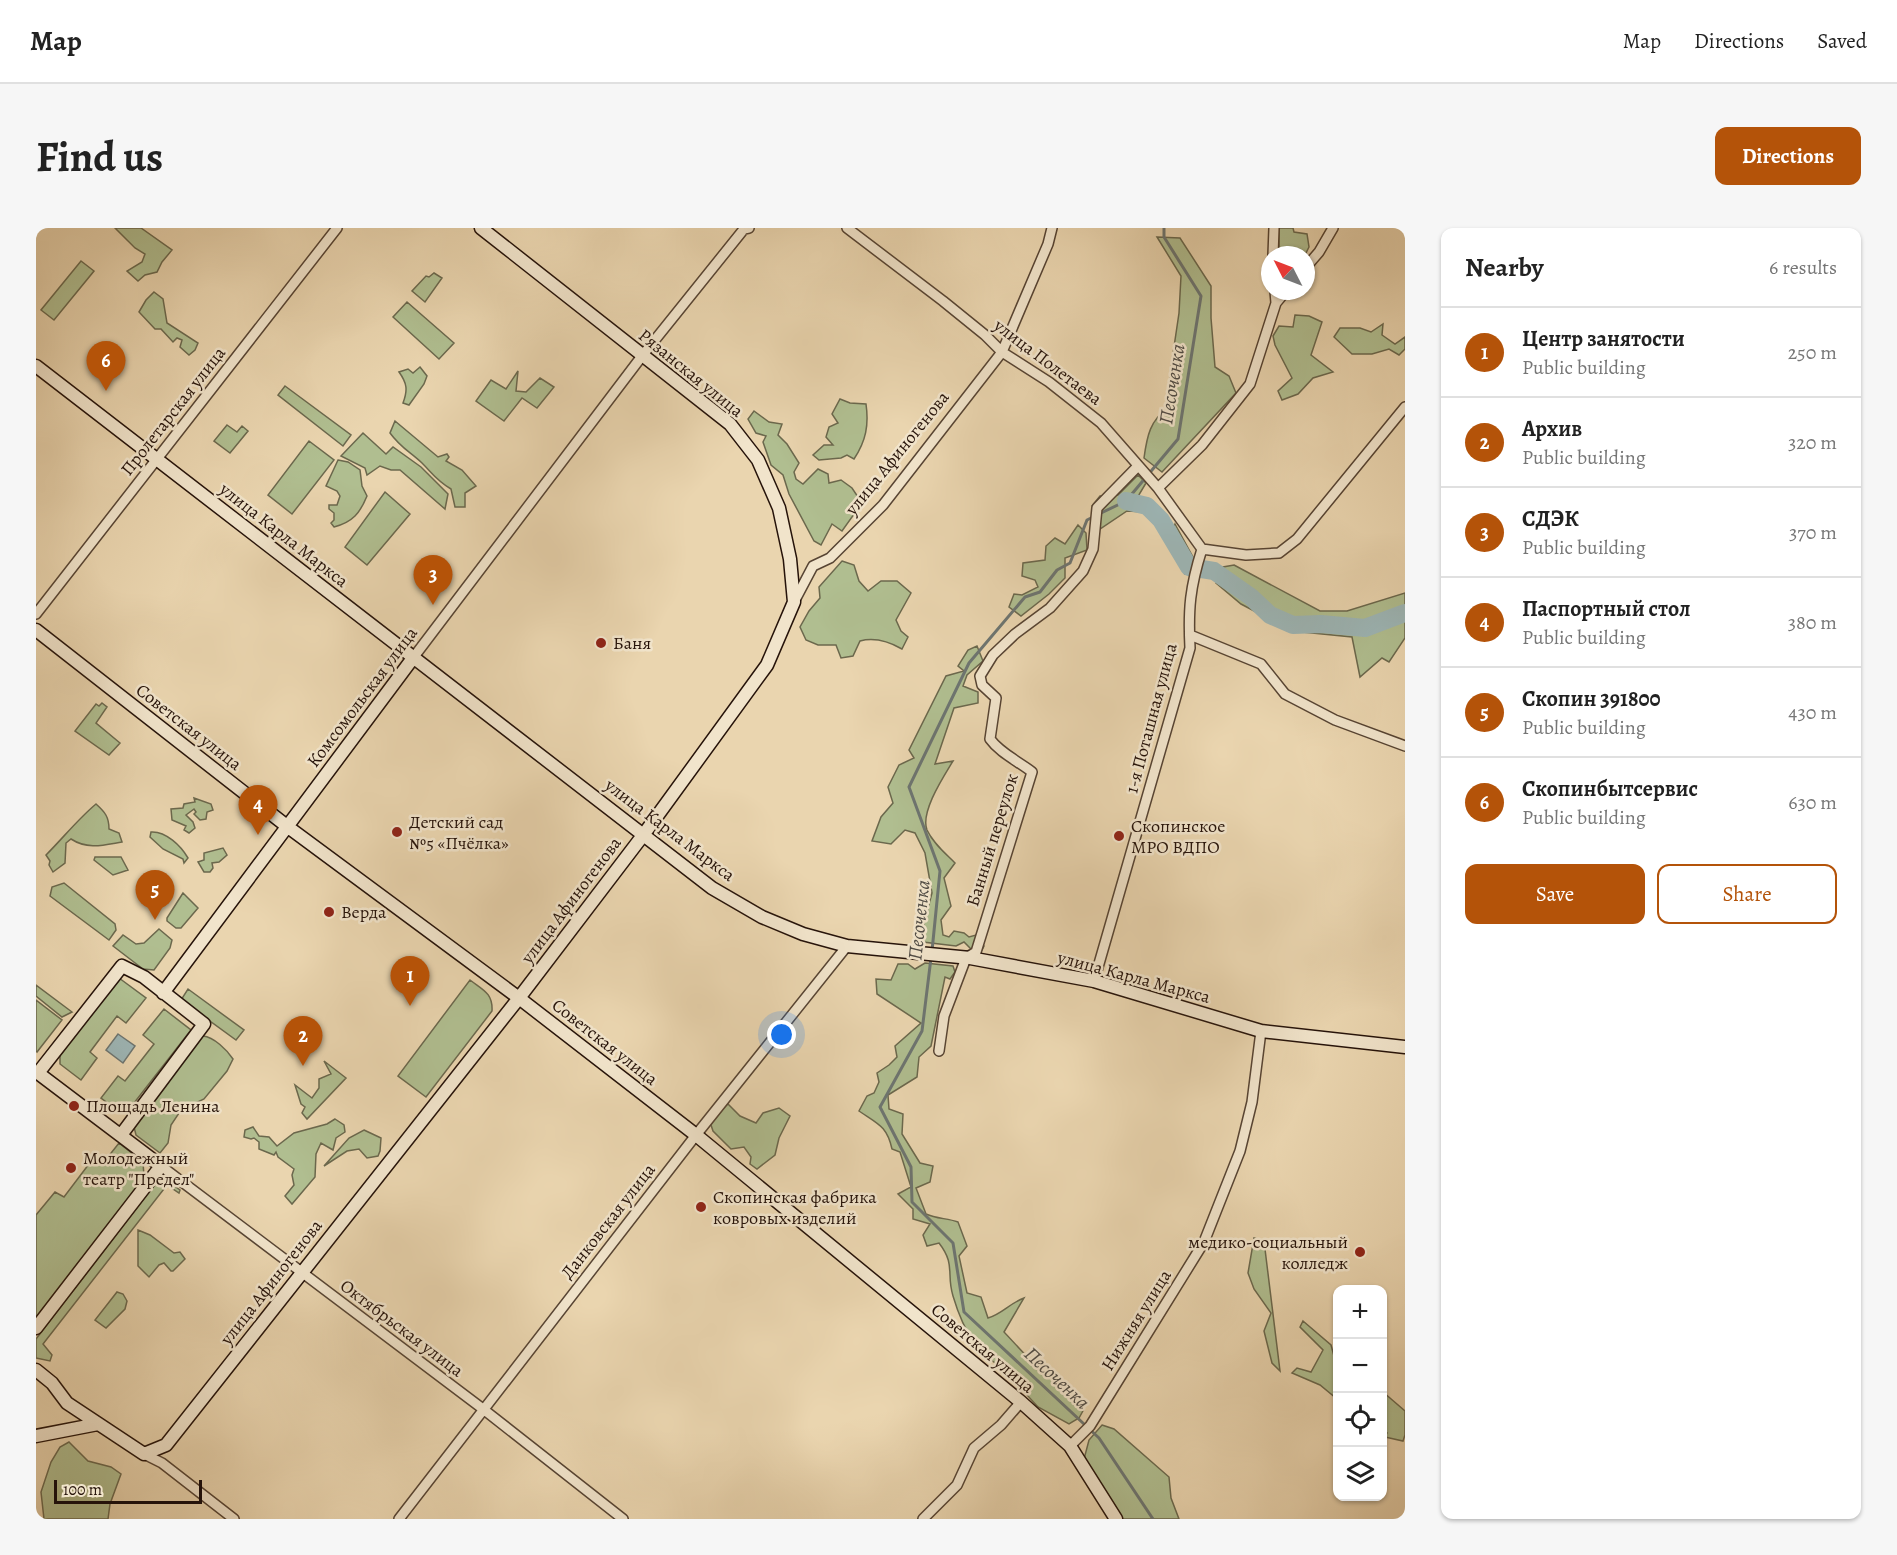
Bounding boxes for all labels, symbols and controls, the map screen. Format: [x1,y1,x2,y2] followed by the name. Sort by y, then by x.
[30,22,82,60] text: Map
[1623,27,1661,55] text: Map
[1694,27,1784,55] text: Directions
[1817,27,1867,55] text: Saved
[1715,127,1861,185] button: Directions
[36,128,163,185] text: Find us
[1261,246,1315,300] north arrow
[1465,250,1544,285] text: Nearby
[1769,254,1837,281] text: 6 results
[988,313,1108,411] street label: улица Полетаева
[634,323,749,423] street label: Рязанская улица
[1522,324,1685,354] text: Центр занятости
[1481,339,1488,366] text: 1
[1788,339,1837,366] text: 250 m
[115,341,231,480] street label: Пролетарская улица
[86,342,126,391] pin: 6
[1152,342,1192,426] water label: Песоченка
[1522,354,1646,381] text: Public building
[839,385,955,521] street label: улица Афиногенова
[1522,414,1582,444] text: Архив
[1480,429,1489,456] text: 2
[1788,429,1837,456] text: 320 m
[1522,444,1646,471] text: Public building
[214,477,354,593] street label: улица Карла Маркса
[1522,504,1579,534] text: СДЭК
[1480,519,1489,546] text: 3
[1789,519,1837,546] text: 370 m
[1522,534,1646,561] text: Public building
[414,556,452,605] pin: 3
[1522,594,1691,624] text: Паспортный стол
[1480,609,1489,636] text: 4
[1788,609,1837,636] text: 380 m
[301,621,423,772] street label: Комсомольская улица
[1522,624,1646,651] text: Public building
[613,631,651,655] place label: Баня
[594,636,608,650] marker: Баня
[1119,640,1183,796] street label: 1-я Поташная улица
[131,678,247,776] street label: Советская улица
[1522,684,1661,714] text: Скопин 391800
[1480,699,1489,726] text: 5
[1788,699,1837,726] text: 430 m
[1522,714,1646,741] text: Public building
[960,771,1024,909] street label: Банный переулок
[599,773,741,887] street label: улица Карла Маркса
[1522,774,1698,804] text: Скопинбытсервис
[238,786,278,835] pin: 4
[1480,789,1489,816] text: 6
[1788,789,1837,816] text: 630 m
[1522,804,1646,831] text: Public building
[409,810,509,855] place label: Детский сад №5 «Пчёлка»
[1131,814,1225,859] place label: Скопинское МРО ВДПО
[390,825,404,839] marker: Детский сад №5 «Пчёлка»
[1112,829,1126,843] marker: Скопинское МРО ВДПО
[515,831,627,969] street label: улица Афиногенова
[1465,864,1645,924] button: Save
[1657,864,1837,924] button: Share
[136,870,174,920] pin: 5
[901,878,937,962] water label: Песоченка
[341,900,387,924] place label: Верда
[322,905,336,919] marker: Верда
[1054,945,1214,1009] street label: улица Карла Маркса
[390,956,430,1006] pin: 1
[547,993,663,1091] street label: Советская улица
[284,1016,322,1066] pin: 2
[767,1020,796,1049] your location
[86,1094,220,1118] place label: Площадь Ленина
[67,1099,81,1113] marker: Площадь Ленина
[83,1146,194,1191] place label: Молодежный театр "Предел"
[555,1158,661,1284] street label: Данковская улица
[64,1161,78,1175] marker: Молодежный театр "Предел"
[713,1185,877,1230] place label: Скопинская фабрика ковровых изделий
[694,1200,708,1214] marker: Скопинская фабрика ковровых изделий
[214,1214,328,1350] street label: улица Афиногенова
[1188,1230,1348,1275] place label: медико-социальный колледж
[1353,1245,1367,1259] marker: медико-социальный колледж
[1095,1264,1177,1375] street label: Нижняя улица
[335,1274,469,1383] street label: Октябрьская улица
[1333,1285,1387,1501] map controls
[1333,1285,1387,1339] button: +
[926,1298,1040,1399] street label: Советская улица
[1333,1339,1387,1393] button: −
[1018,1341,1096,1415] water label: Песоченка
[1333,1393,1387,1447] button: locate
[1333,1447,1387,1501] button: layers
[54,1477,202,1504] scale bar
[63,1479,102,1501] text: 100 m

